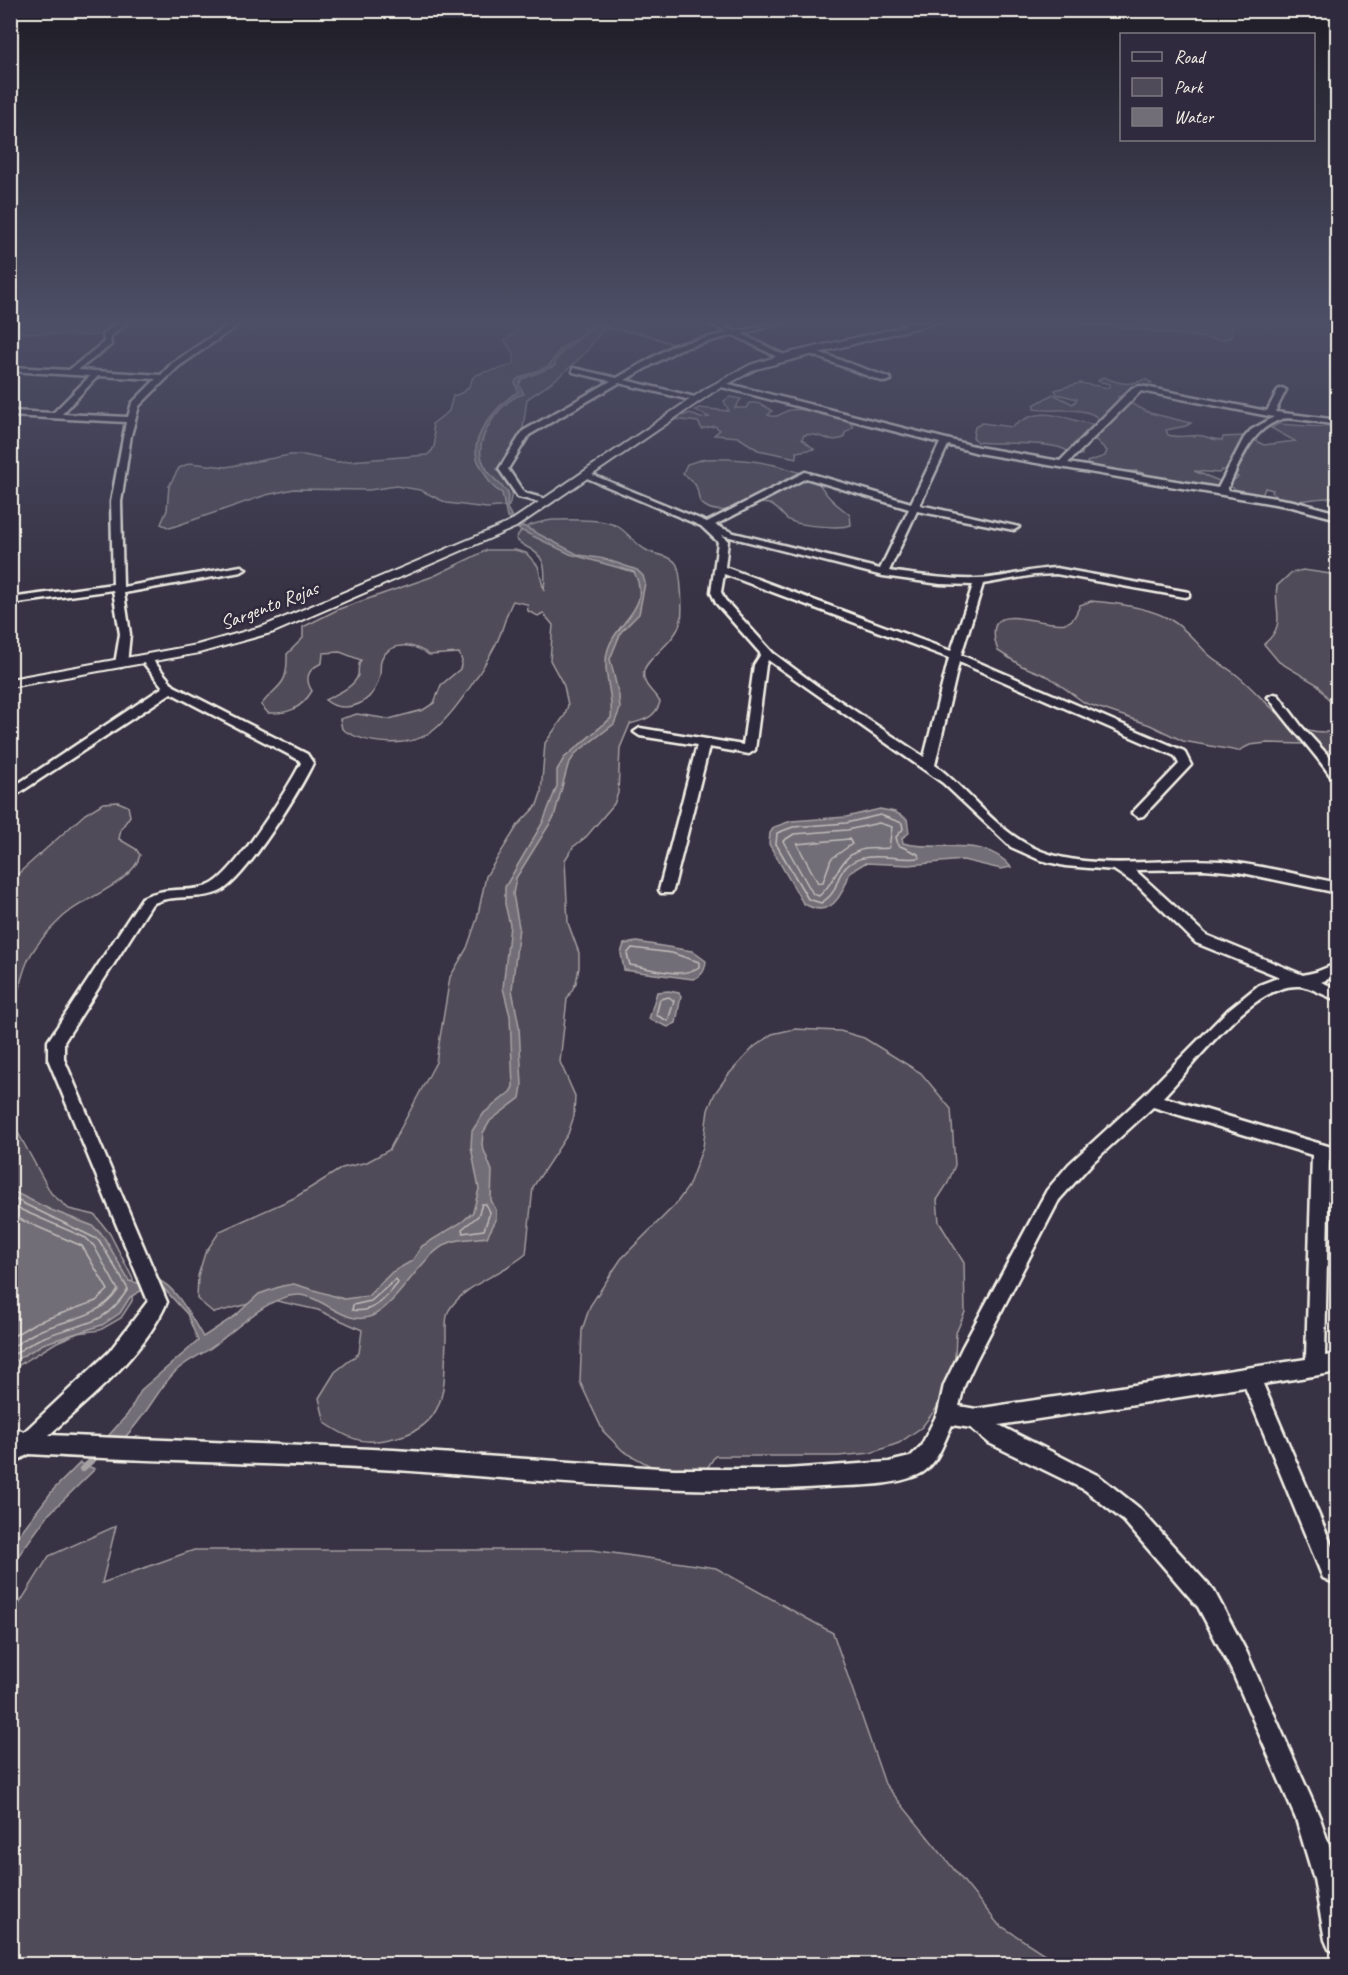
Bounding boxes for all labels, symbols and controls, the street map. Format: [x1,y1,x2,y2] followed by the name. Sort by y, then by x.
[1120,33,1315,141] legend
[1174,46,1207,68] text: Road
[1174,76,1204,98] text: Park
[1174,106,1215,128] text: Water
[217,575,324,636] street label: Sargento Rojas

